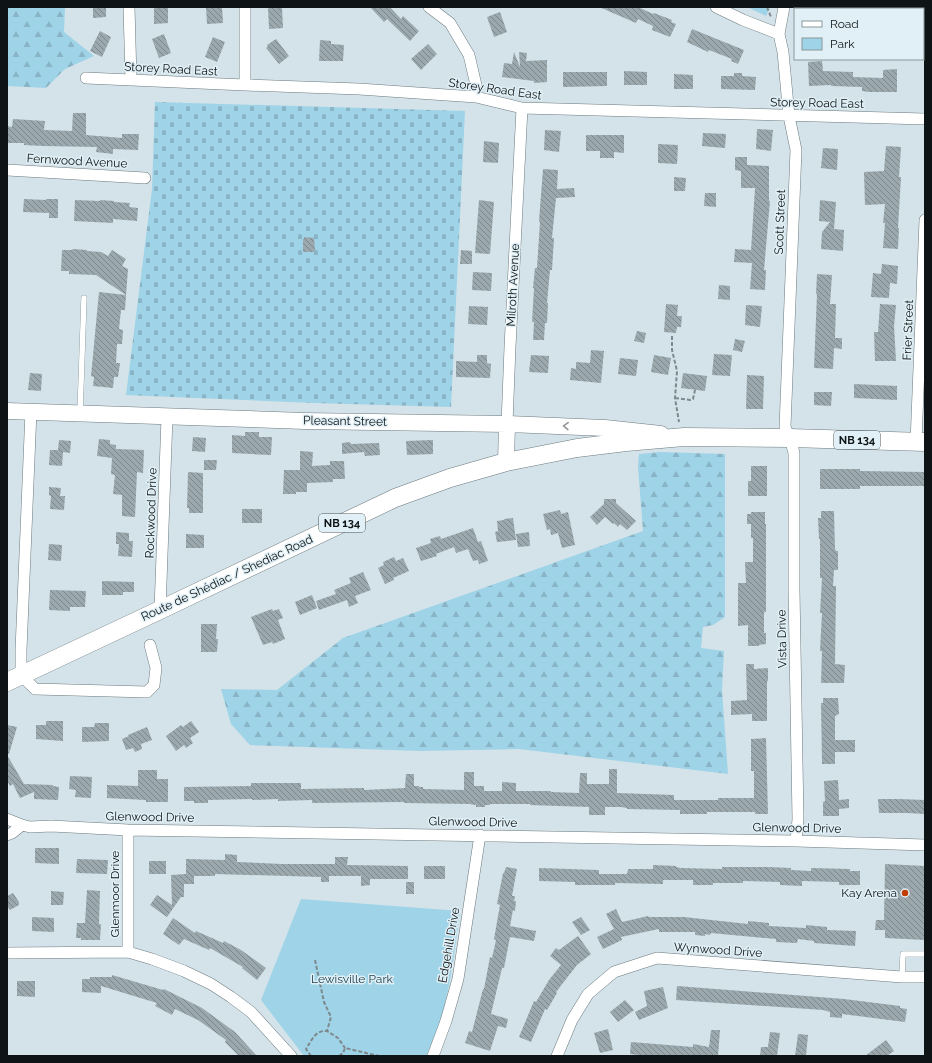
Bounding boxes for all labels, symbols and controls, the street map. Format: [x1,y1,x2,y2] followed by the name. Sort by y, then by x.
[794,8,924,60] legend
[830,17,859,31] text: Road
[830,37,855,51] text: Park
[124,60,218,78] street label: Storey Road East
[448,76,542,102] street label: Storey Road East
[770,95,864,111] street label: Storey Road East
[26,151,128,171] street label: Fernwood Avenue
[772,189,788,255] street label: Scott Street
[504,243,522,327] street label: Milroth Avenue
[900,299,916,361] street label: Frier Street
[303,413,387,429] street label: Pleasant Street
[563,422,569,431] one-way arrow
[834,431,880,449] road number: NB 134
[142,467,160,559] street label: Rockwood Drive
[319,514,365,532] road number: NB 134
[139,532,315,624] street label: Route de Shédiac / Shediac Road
[774,609,790,669] street label: Vista Drive
[106,809,194,825] street label: Glenwood Drive
[429,814,517,830] street label: Glenwood Drive
[753,820,841,836] street label: Glenwood Drive
[108,851,122,937] street label: Glenmoor Drive
[841,886,897,900] place label: Kay Arena
[900,888,910,898] marker: Kay Arena
[435,906,463,984] street label: Edgehill Drive
[673,940,763,960] street label: Wynwood Drive
[311,972,394,986] park label: Lewisville Park

